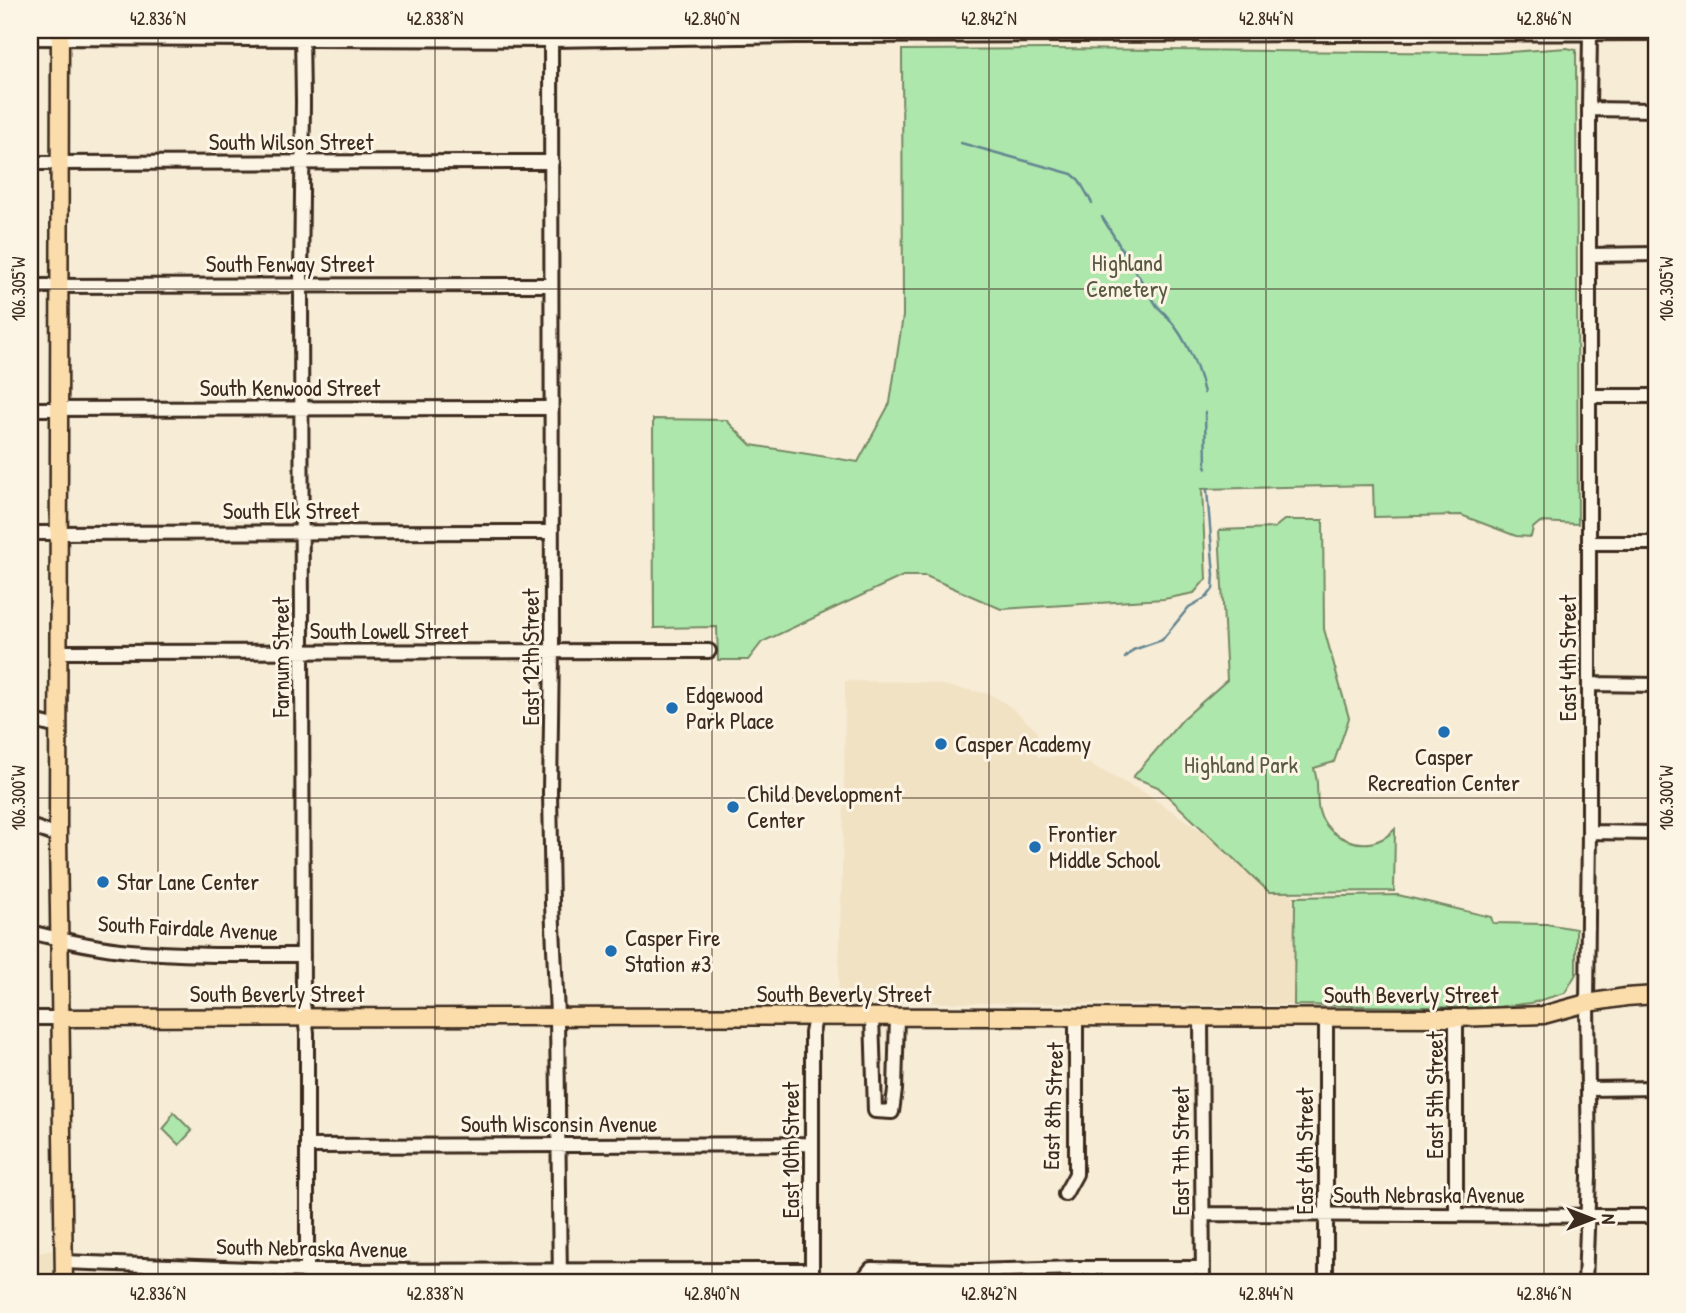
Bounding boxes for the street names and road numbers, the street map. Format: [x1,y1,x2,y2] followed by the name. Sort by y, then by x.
[209,126,374,157] street label: South Wilson Street
[206,248,375,279] street label: South Fenway Street
[200,372,381,403] street label: South Kenwood Street
[223,495,360,526] street label: South Elk Street
[515,588,546,725] street label: East 12th Street
[1552,594,1583,721] street label: East 4th Street
[265,596,296,718] street label: Farnum Street
[310,615,469,646] street label: South Lowell Street
[97,907,279,948] street label: South Fairdale Avenue
[190,978,365,1009] street label: South Beverly Street
[757,978,932,1009] street label: South Beverly Street
[1324,979,1499,1010] street label: South Beverly Street
[1419,1030,1450,1159] street label: East 5th Street
[1035,1041,1070,1170] street label: East 8th Street
[775,1081,806,1218] street label: East 10th Street
[1165,1085,1196,1216] street label: East 7th Street
[1289,1087,1320,1214] street label: East 6th Street
[461,1108,657,1139] street label: South Wisconsin Avenue
[1333,1179,1525,1210] street label: South Nebraska Avenue
[216,1230,408,1265] street label: South Nebraska Avenue

